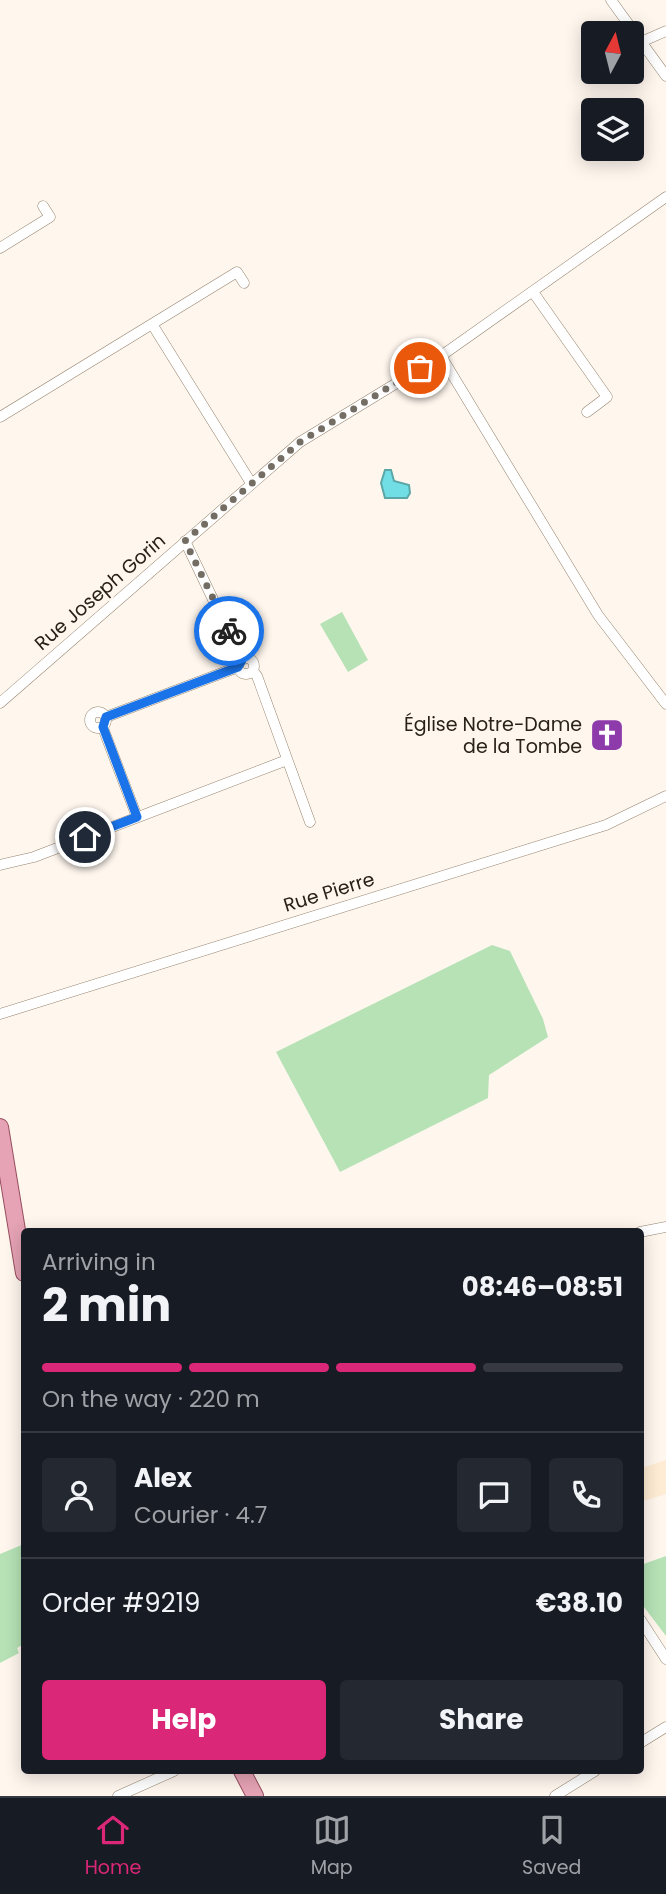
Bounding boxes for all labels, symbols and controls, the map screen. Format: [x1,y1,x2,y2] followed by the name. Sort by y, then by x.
[581,21,644,84] north arrow
[581,21,644,161] map controls
[581,98,644,161] button: layers
[390,338,450,398] pin
[401,349,439,387] icon: bag
[29,528,171,656] street label: Rue Joseph Gorin
[194,596,264,666] courier
[210,612,248,650] icon: bike
[404,711,582,760] place label: Église Notre-Dame de la Tombe
[588,716,626,754] church icon: Église Notre-Dame de la Tombe
[55,807,115,867] pin
[66,818,104,856] icon: home
[280,865,378,919] street label: Rue Pierre
[42,1246,156,1278] text: Arriving in
[462,1269,623,1305] text: 08:46–08:51
[42,1273,171,1337] text: 2 min
[42,1383,260,1415] text: On the way · 220 m
[42,1458,116,1532] button: person
[457,1458,531,1532] button: chat
[549,1458,623,1532] button: phone
[134,1460,192,1496] text: Alex
[134,1499,267,1531] text: Courier · 4.7
[42,1585,200,1621] text: Order #9219
[536,1585,623,1621] text: €38.10
[42,1680,326,1760] button: Help
[340,1680,623,1760] button: Share
[85,1811,141,1882] tab: Home
[311,1811,353,1882] tab: Map
[522,1811,581,1882] tab: Saved

